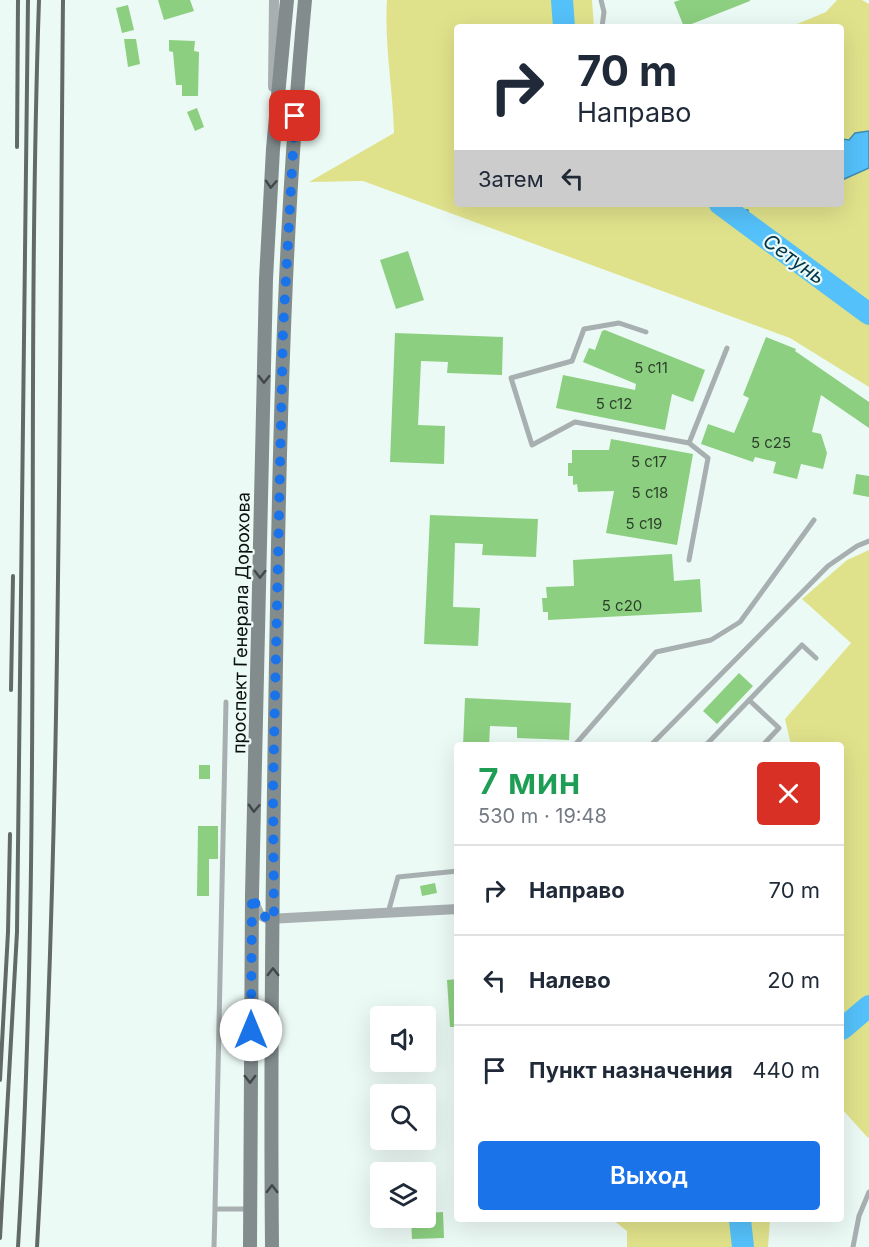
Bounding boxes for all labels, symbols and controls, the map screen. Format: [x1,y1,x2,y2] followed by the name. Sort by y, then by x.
[577,45,677,96] text: 70 m
[478,48,556,126] icon: right
[269,90,320,141] pin
[577,96,692,129] text: Направо
[278,99,311,132] icon: arrive
[556,162,589,195] icon: left
[478,166,544,192] text: Затем
[264,179,277,188] one-way arrow
[759,229,829,289] water label: Сетунь
[634,358,668,377] house number: 5 с11
[258,374,270,383] one-way arrow
[596,394,632,413] house number: 5 с12
[751,433,791,452] house number: 5 с25
[631,452,667,471] house number: 5 с17
[632,483,668,502] house number: 5 с18
[228,492,254,754] street label: проспект Генерала Дорохова
[626,514,662,533] house number: 5 с19
[254,569,266,578] one-way arrow
[602,596,642,615] house number: 5 с20
[478,759,581,803] text: 7 мин
[757,762,820,825] button: close
[248,804,261,813] one-way arrow
[478,804,607,828] text: 530 m · 19:48
[478,874,511,907] icon: right
[529,877,625,903] text: Направо
[769,877,820,903] text: 70 m
[478,964,511,997] icon: left
[529,967,611,993] text: Налево
[767,967,820,993] text: 20 m
[267,968,279,977] one-way arrow
[219,998,283,1062] position arrow
[370,1006,436,1228] map controls
[370,1006,436,1072] button: sound
[478,1054,511,1087] icon: arrive
[529,1057,733,1083] text: Пункт назначения
[752,1057,820,1083] text: 440 m
[244,1075,257,1084] one-way arrow
[370,1084,436,1150] button: search
[478,1141,820,1210] button: Выход
[370,1162,436,1228] button: layers
[266,1184,278,1193] one-way arrow

